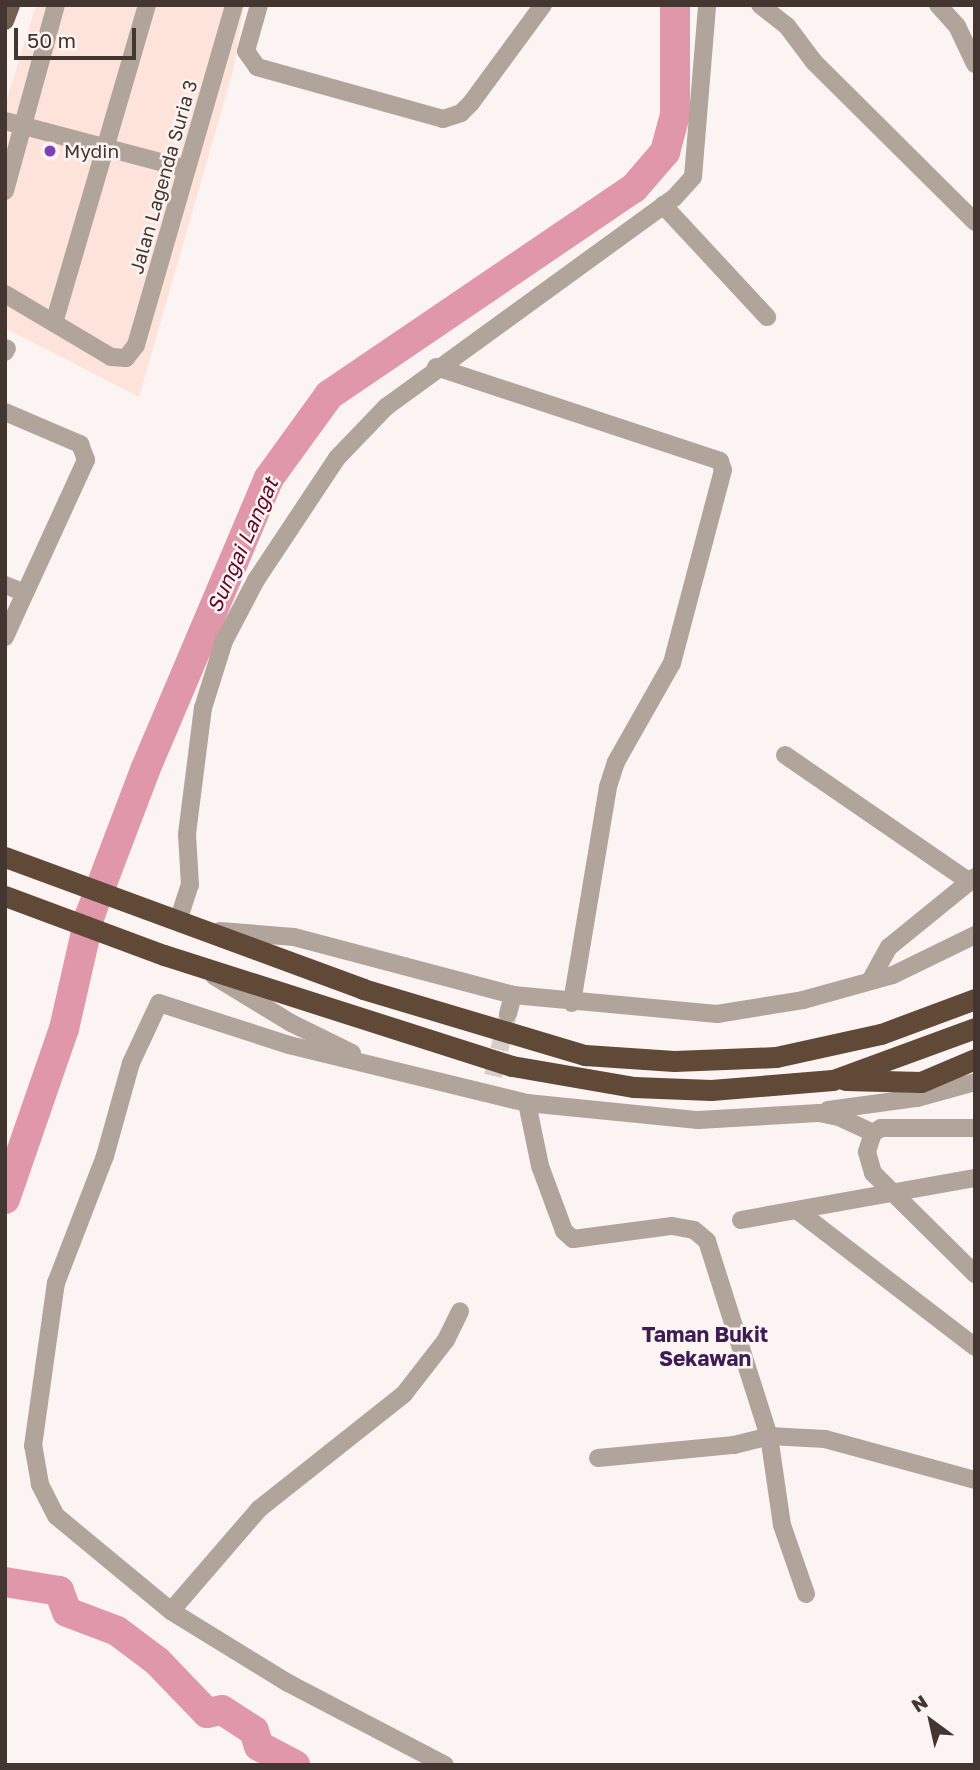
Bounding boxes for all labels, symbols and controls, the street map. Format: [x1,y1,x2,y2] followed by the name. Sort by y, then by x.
[18,14,140,58] scale bar
[27,27,76,53] text: 50 m
[124,77,202,277] street label: Jalan Lagenda Suria 3
[64,140,119,162] place label: Mydin
[42,143,58,159] marker: Mydin
[201,474,283,616] water label: Sungai Langat
[642,1321,768,1371] district label: Taman Bukit Sekawan
[896,1686,966,1756] north arrow
[907,1689,932,1717] text: N

